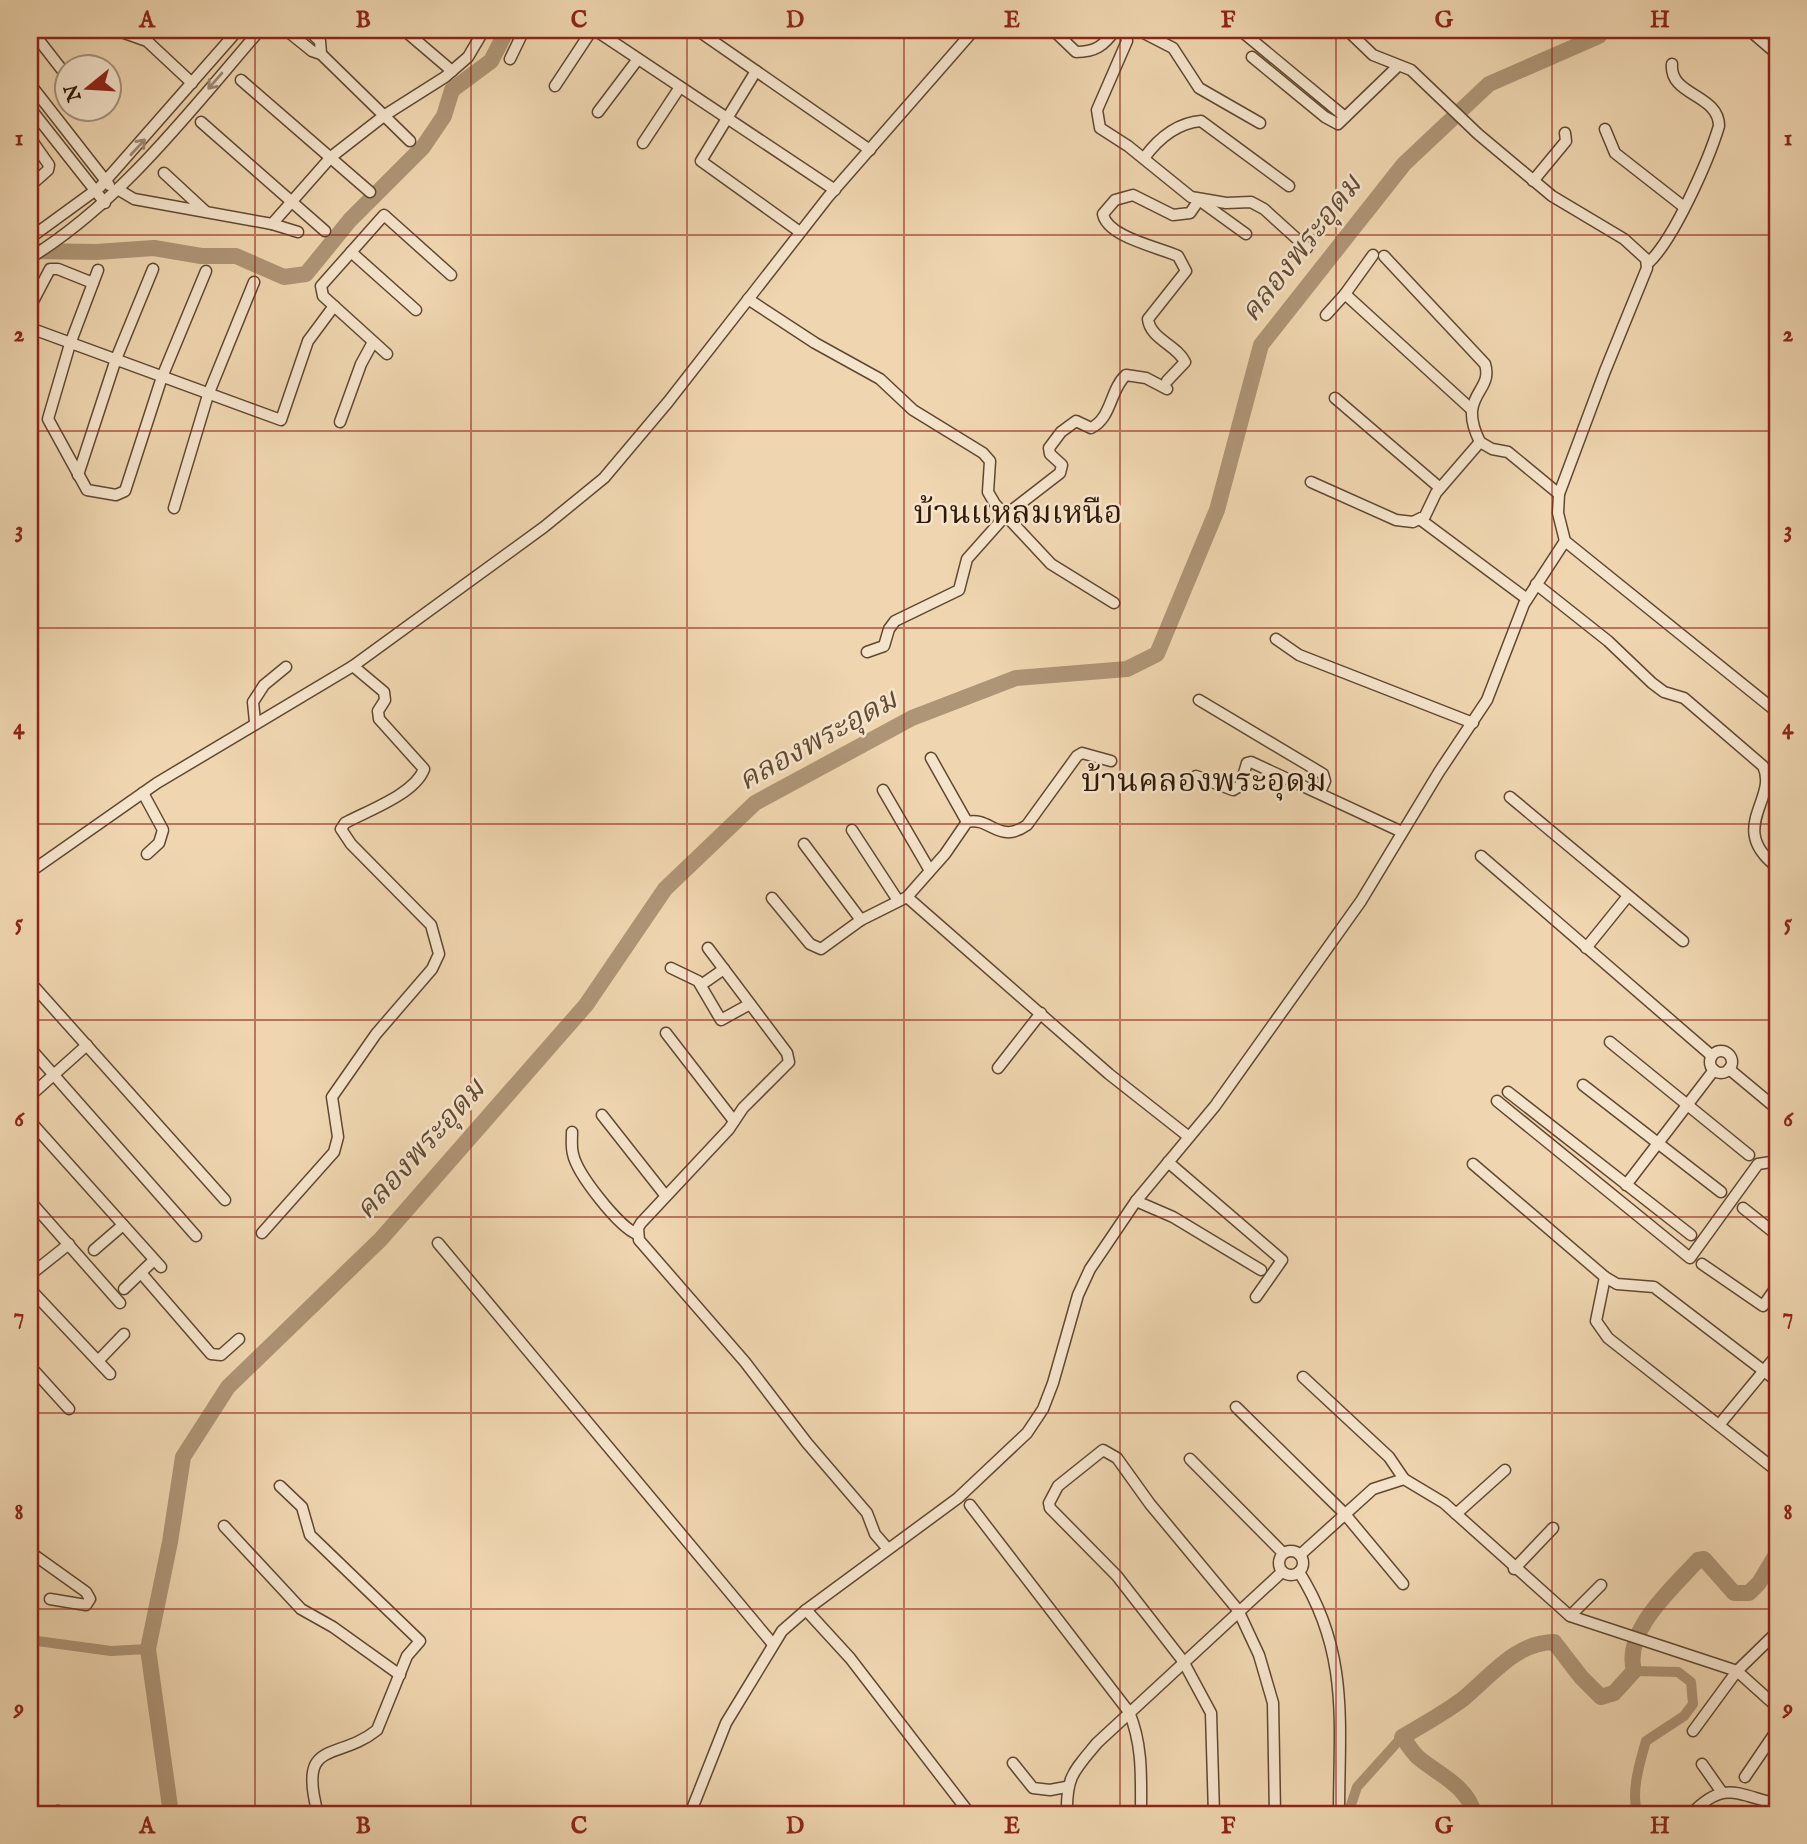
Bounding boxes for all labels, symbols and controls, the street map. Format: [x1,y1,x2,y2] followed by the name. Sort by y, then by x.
[138,6,156,35] text: A
[355,6,371,35] text: B
[571,6,588,35] text: C
[786,6,804,35] text: D
[1004,6,1020,35] text: E
[1221,6,1236,35] text: F
[1435,6,1454,35] text: G
[1650,6,1670,35] text: H
[52,52,122,122] north arrow
[207,72,223,90] one-way arrow
[60,81,88,105] text: N
[15,124,23,153] text: 1
[1784,124,1792,153] text: 1
[129,139,146,156] one-way arrow
[1233,167,1372,330] water label: คลองพระอุดม
[14,320,25,349] text: 2
[1783,320,1794,349] text: 2
[914,494,1122,535] district label: บ้านแหลมเหนือ
[15,516,23,545] text: 3
[1784,516,1792,545] text: 3
[732,681,906,800] water label: คลองพระอุดม
[13,713,25,742] text: 4
[1782,713,1794,742] text: 4
[1081,762,1327,803] district label: บ้านคลองพระอุดม
[15,909,24,938] text: 5
[1784,909,1793,938] text: 5
[348,1071,495,1228] water label: คลองพระอุดม
[14,1105,25,1134] text: 6
[1783,1105,1794,1134] text: 6
[14,1302,24,1331] text: 7
[1783,1302,1793,1331] text: 7
[14,1498,24,1527] text: 8
[1783,1498,1793,1527] text: 8
[13,1694,24,1723] text: 9
[1782,1694,1793,1723] text: 9
[138,1812,156,1841] text: A
[355,1812,371,1841] text: B
[571,1812,588,1841] text: C
[786,1812,804,1841] text: D
[1004,1812,1020,1841] text: E
[1221,1812,1236,1841] text: F
[1435,1812,1454,1841] text: G
[1650,1812,1670,1841] text: H

